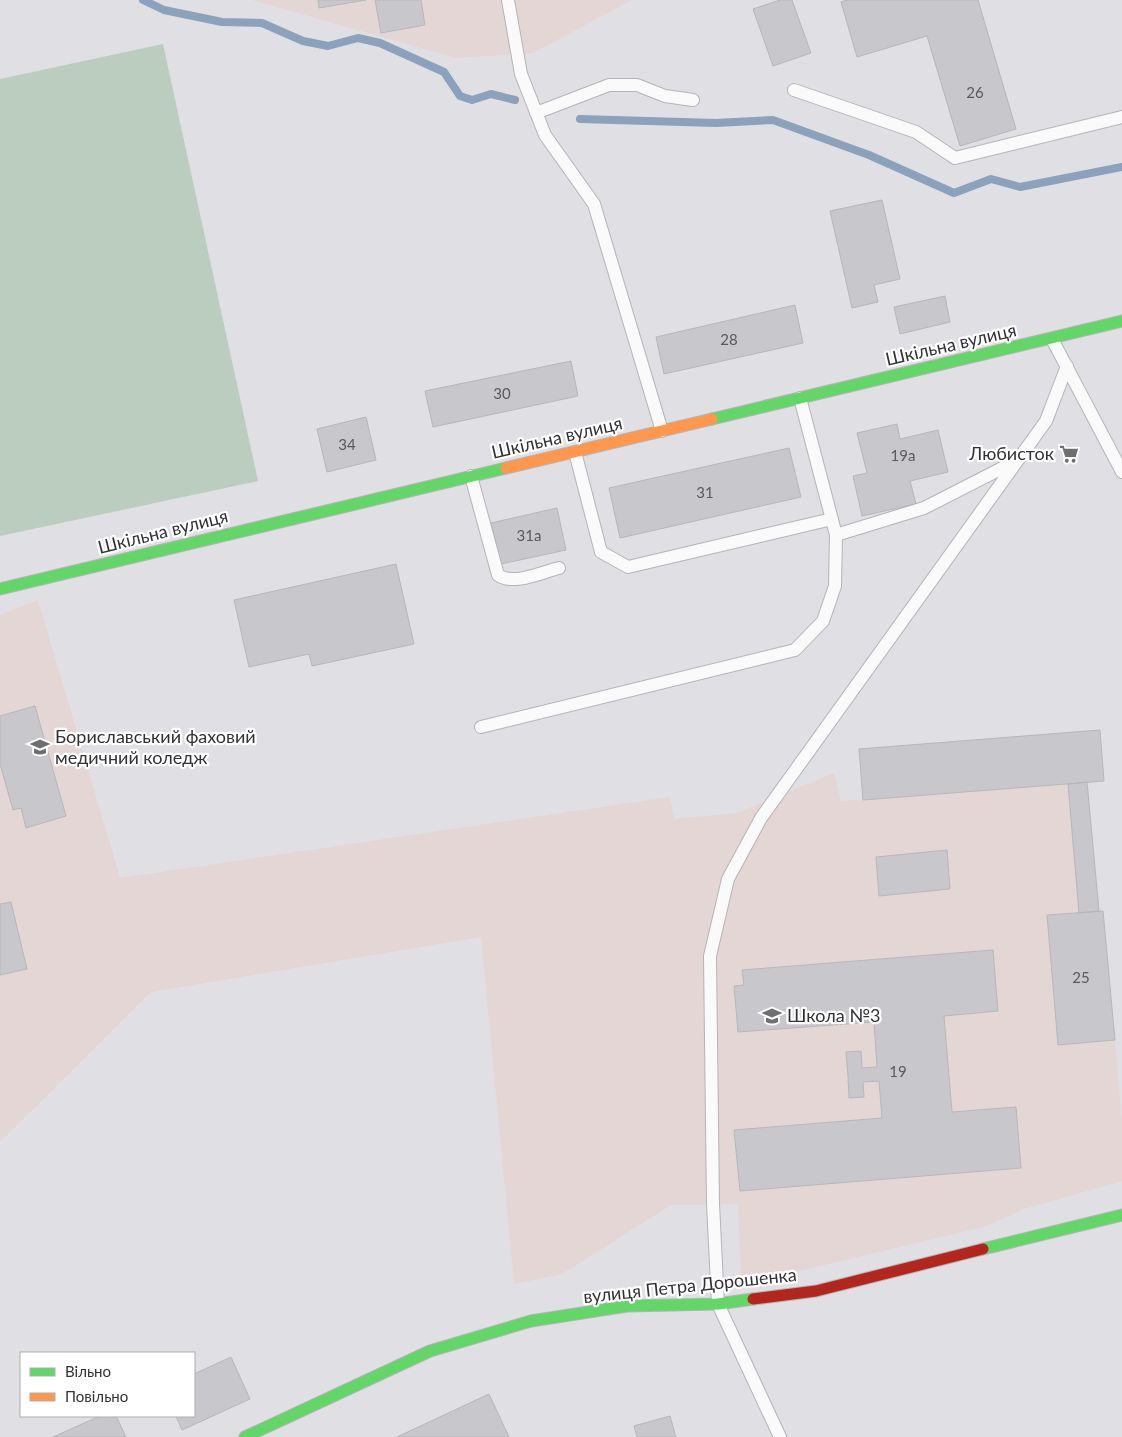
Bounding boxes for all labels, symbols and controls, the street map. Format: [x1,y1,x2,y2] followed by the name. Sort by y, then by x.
[966,83,984,101] house number: 26
[883,318,1018,370] street label: Шкільна вулиця
[720,330,738,348] house number: 28
[493,384,511,402] house number: 30
[489,411,624,463] street label: Шкільна вулиця
[338,435,356,453] house number: 34
[968,442,1055,464] place label: Любисток
[1058,443,1080,465] supermarket icon: Любисток
[891,446,915,464] house number: 19а
[696,483,714,501] house number: 31
[95,504,230,558] street label: Шкільна вулиця
[517,526,541,544] house number: 31а
[55,725,256,768] place label: Бориславський фаховий медичний коледж
[29,736,51,758] school or university icon: Бориславський фаховий медичний коледж
[1072,968,1090,986] house number: 25
[787,1004,881,1026] place label: Школа №3
[761,1005,783,1027] school or university icon: Школа №3
[889,1062,907,1080] house number: 19
[582,1263,798,1307] street label: вулиця Петра Дорошенка
[20,1352,195,1417] legend
[65,1362,111,1380] text: Вільно
[65,1387,128,1405] text: Повільно

